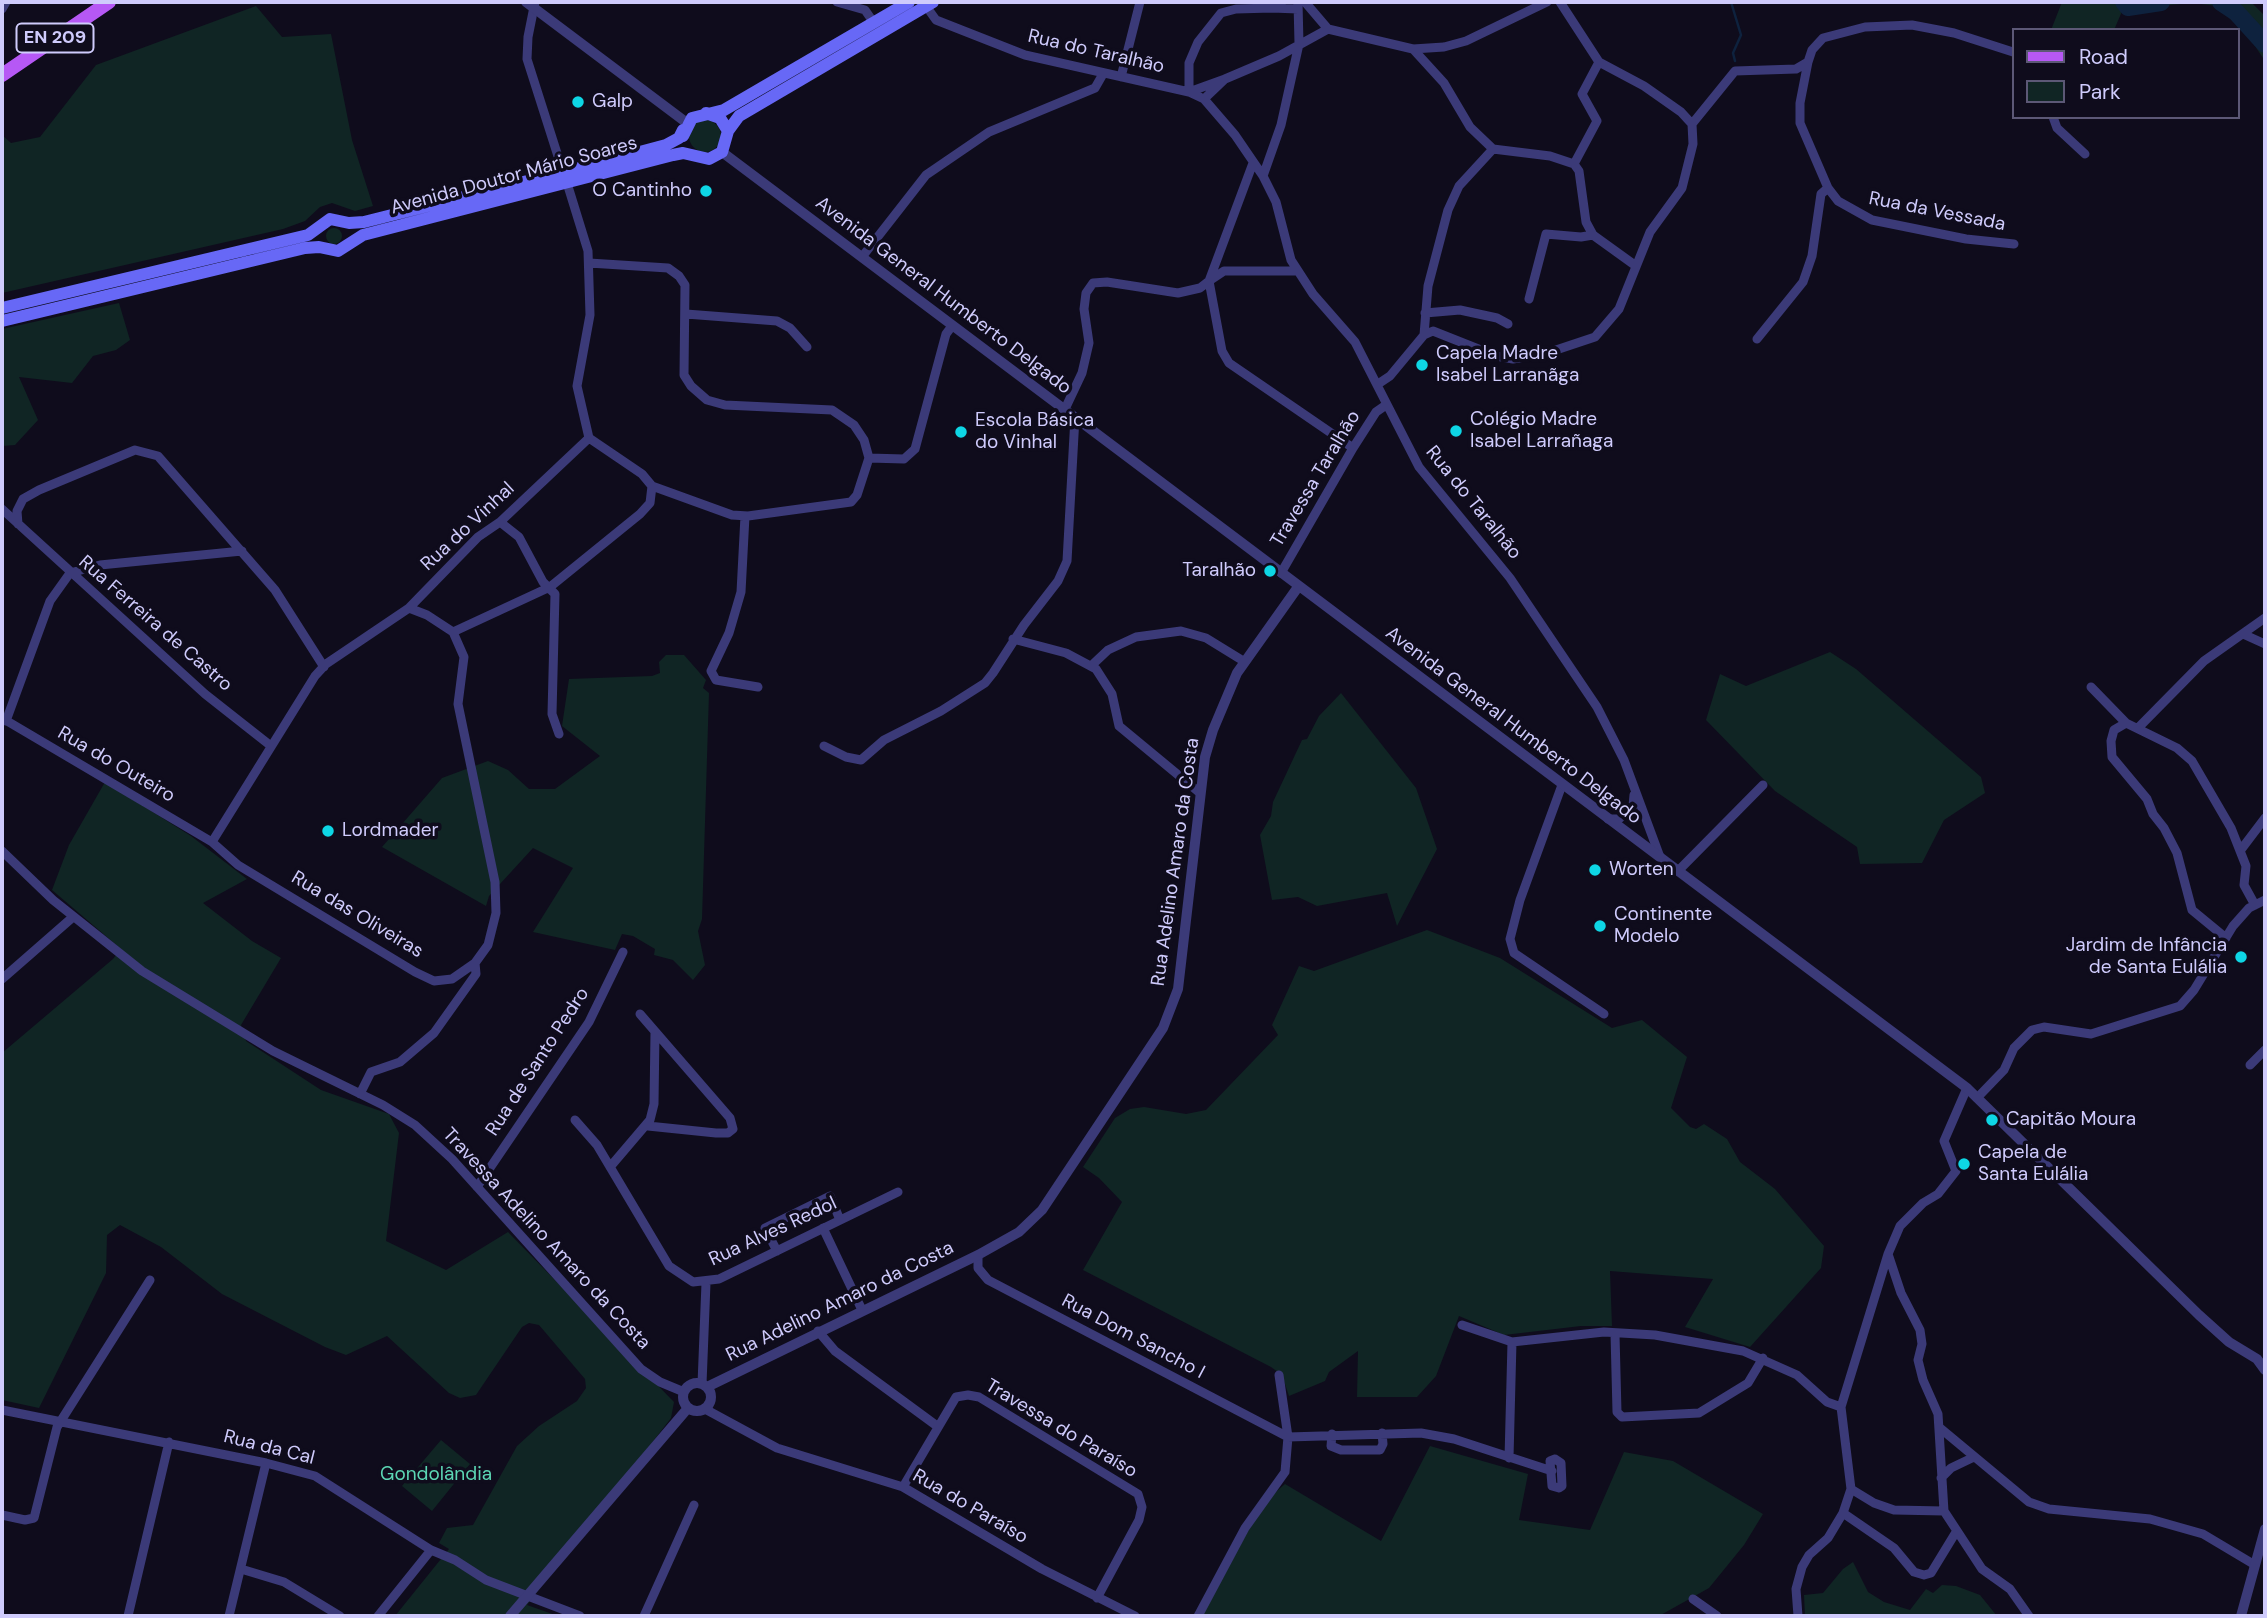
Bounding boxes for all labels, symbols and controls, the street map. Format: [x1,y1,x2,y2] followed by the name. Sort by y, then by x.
[16,24,94,52] road number: EN 209
[1025,25,1167,79] street label: Rua do Taralhão
[2011,28,2239,119] legend
[2079,43,2128,71] text: Road
[2079,78,2120,106] text: Park
[592,91,633,113] place label: Galp
[570,94,586,110] marker: Galp
[388,132,640,220] street label: Avenida Doutor Mário Soares
[592,180,692,202] place label: O Cantinho
[698,183,714,199] marker: O Cantinho
[1867,188,2007,236] street label: Rua da Vessada
[811,192,1075,400] street label: Avenida General Humberto Delgado
[1436,343,1579,387] place label: Capela Madre Isabel Larranãga
[1414,357,1430,373] marker: Capela Madre Isabel Larranãga
[1266,407,1366,551] street label: Travessa Taralhão
[1470,409,1613,453] place label: Colégio Madre Isabel Larrañaga
[975,410,1094,454] place label: Escola Básica do Vinhal
[1448,423,1464,439] marker: Colégio Madre Isabel Larrañaga
[953,424,969,440] marker: Escola Básica do Vinhal
[1420,442,1526,564] street label: Rua do Taralhão
[417,478,519,576] street label: Rua do Vinhal
[74,551,236,697] street label: Rua Ferreira de Castro
[1182,560,1256,582] place label: Taralhão
[1262,563,1278,579] marker: Taralhão
[1381,622,1645,830] street label: Avenida General Humberto Delgado
[53,722,179,808] street label: Rua do Outeiro
[1147,736,1205,988] street label: Rua Adelino Amaro da Costa
[342,820,438,842] place label: Lordmader
[320,823,336,839] marker: Lordmader
[1609,859,1674,881] place label: Worten
[1587,862,1603,878] marker: Worten
[287,867,427,963] street label: Rua das Oliveiras
[1614,904,1712,948] place label: Continente Modelo
[1592,918,1608,934] marker: Continente Modelo
[2066,935,2227,979] place label: Jardim de Infância de Santa Eulália
[2233,949,2249,965] marker: Jardim de Infância de Santa Eulália
[482,984,594,1140] street label: Rua de Santo Pedro
[2006,1109,2136,1131] place label: Capitão Moura
[1984,1112,2000,1128] marker: Capitão Moura
[437,1124,655,1354] street label: Travessa Adelino Amaro da Costa
[1978,1142,2088,1186] place label: Capela de Santa Eulália
[1956,1156,1972,1172] marker: Capela de Santa Eulália
[706,1192,840,1272] street label: Rua Alves Redol
[722,1237,958,1367] street label: Rua Adelino Amaro da Costa
[1058,1290,1208,1384] street label: Rua Dom Sancho I
[981,1375,1141,1483] street label: Travessa do Paraíso
[221,1426,317,1470] street label: Rua da Cal
[380,1464,492,1486] park label: Gondolândia
[908,1465,1032,1549] street label: Rua do Paraíso

